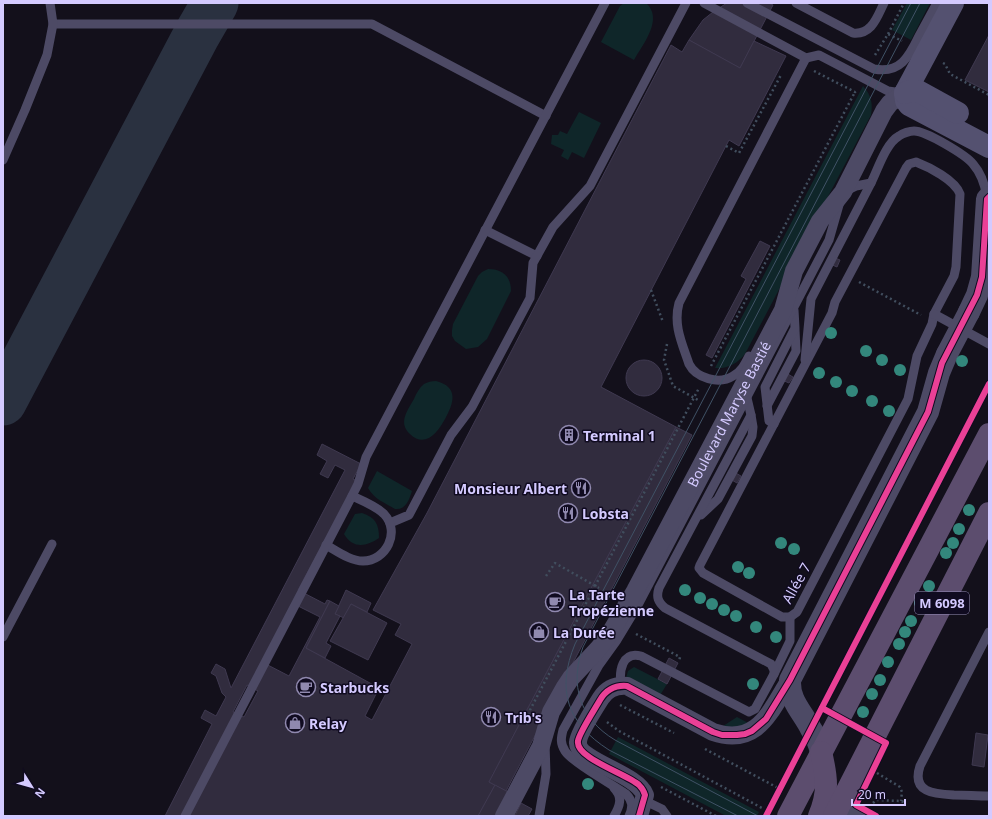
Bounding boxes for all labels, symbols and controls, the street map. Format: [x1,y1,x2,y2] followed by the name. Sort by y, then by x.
[682,337,775,490] street label: Boulevard Maryse Bastié
[558,424,580,446] building icon: Terminal 1
[583,426,656,445] place label: Terminal 1
[570,477,592,499] restaurant icon: Monsieur Albert
[454,479,567,498] place label: Monsieur Albert
[557,502,579,524] restaurant icon: Lobsta
[582,504,629,523] place label: Lobsta
[777,559,815,607] street label: Allée 7
[569,585,654,620] place label: La Tarte Tropézienne
[544,591,566,613] cafe icon: La Tarte Tropézienne
[915,592,969,614] road number: M 6098
[528,621,550,643] shop icon: La Durée
[553,623,615,642] place label: La Durée
[295,676,317,698] cafe icon: Starbucks
[320,678,389,697] place label: Starbucks
[480,706,502,728] restaurant icon: Trib's
[505,708,542,727] place label: Trib's
[284,712,306,734] shop icon: Relay
[309,714,347,733] place label: Relay
[12,767,52,807] north arrow
[852,781,905,807] scale bar
[32,785,49,801] text: N
[858,786,886,803] text: 20 m

